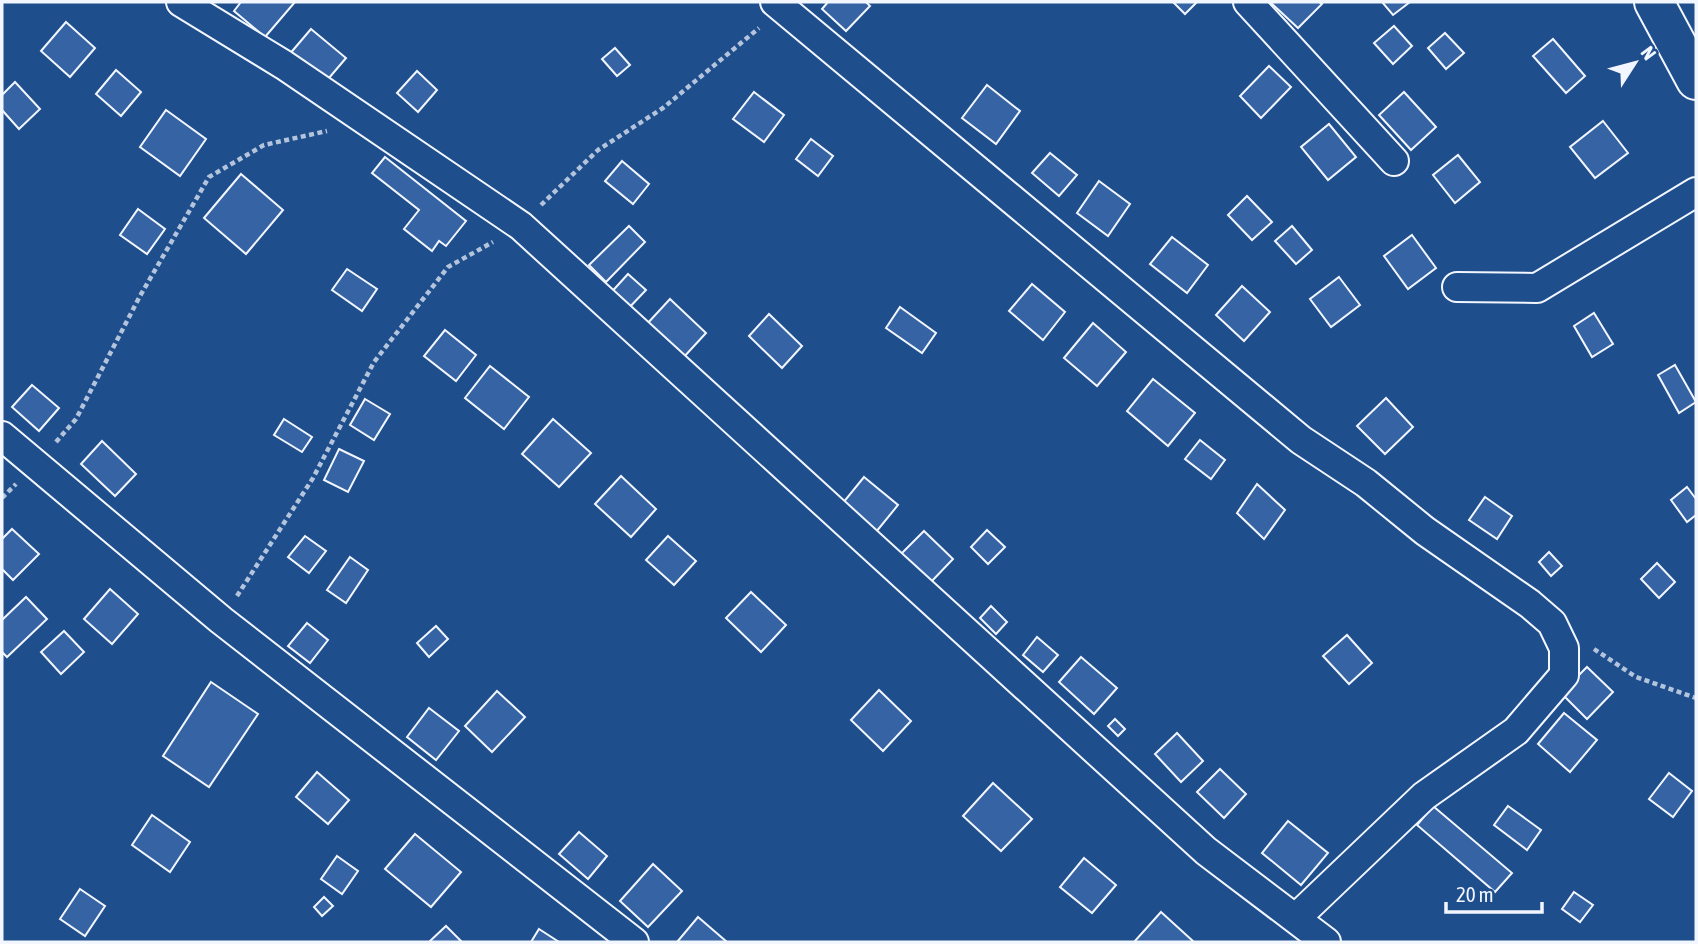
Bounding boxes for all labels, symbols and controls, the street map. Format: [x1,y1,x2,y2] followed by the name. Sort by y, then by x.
[1600,28,1670,98] north arrow
[1637,42,1661,64] text: N
[1446,870,1542,914] scale bar
[1456,882,1494,906] text: 20 m

